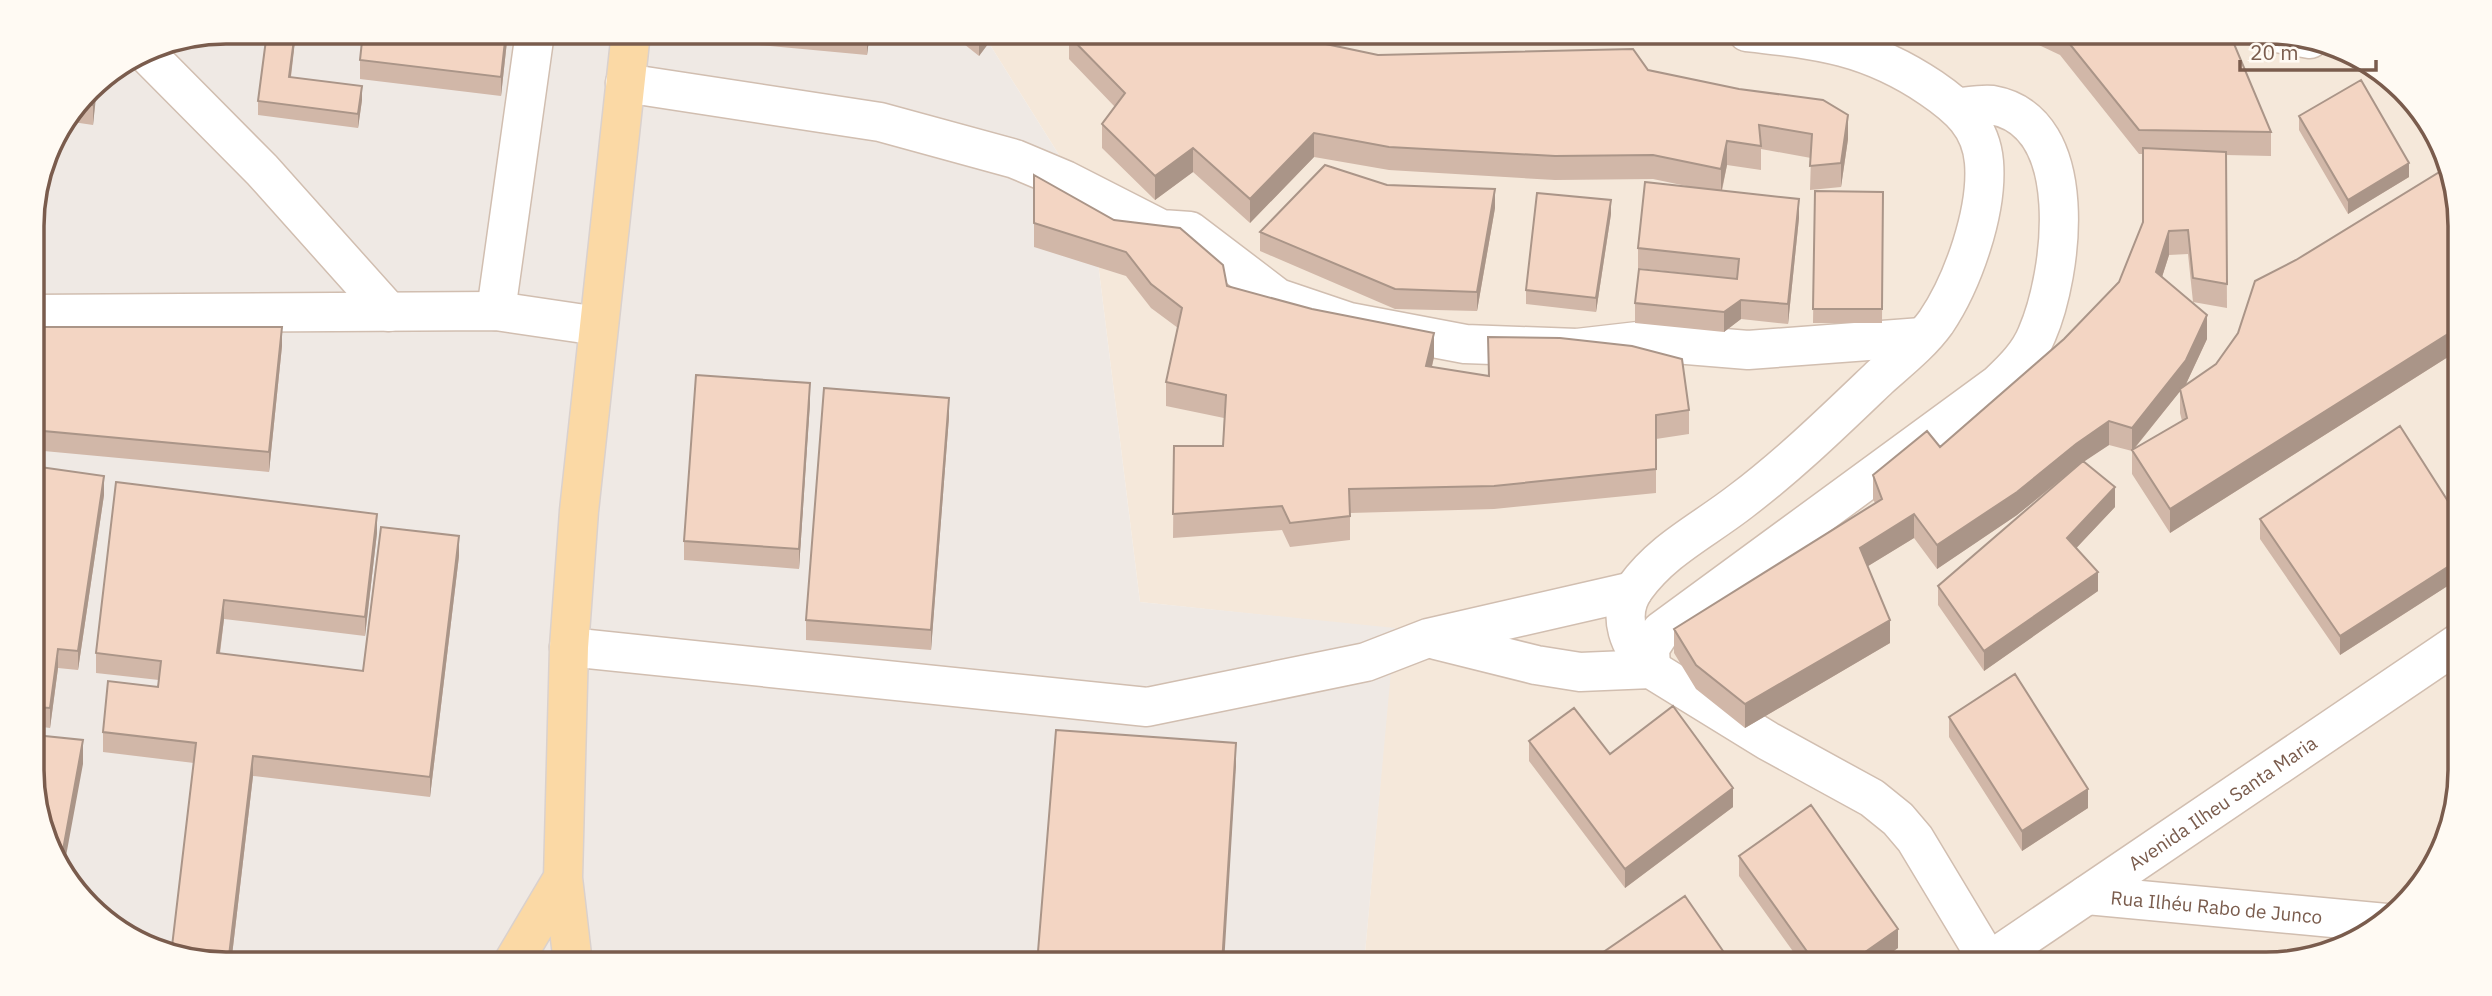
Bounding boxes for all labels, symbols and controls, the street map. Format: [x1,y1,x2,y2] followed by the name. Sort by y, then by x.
[2240,28,2376,72] scale bar
[2250,38,2299,66] text: 20 m
[2124,731,2322,875] street label: Avenida Ilheu Santa Maria
[2110,885,2323,929] street label: Rua Ilhéu Rabo de Junco

